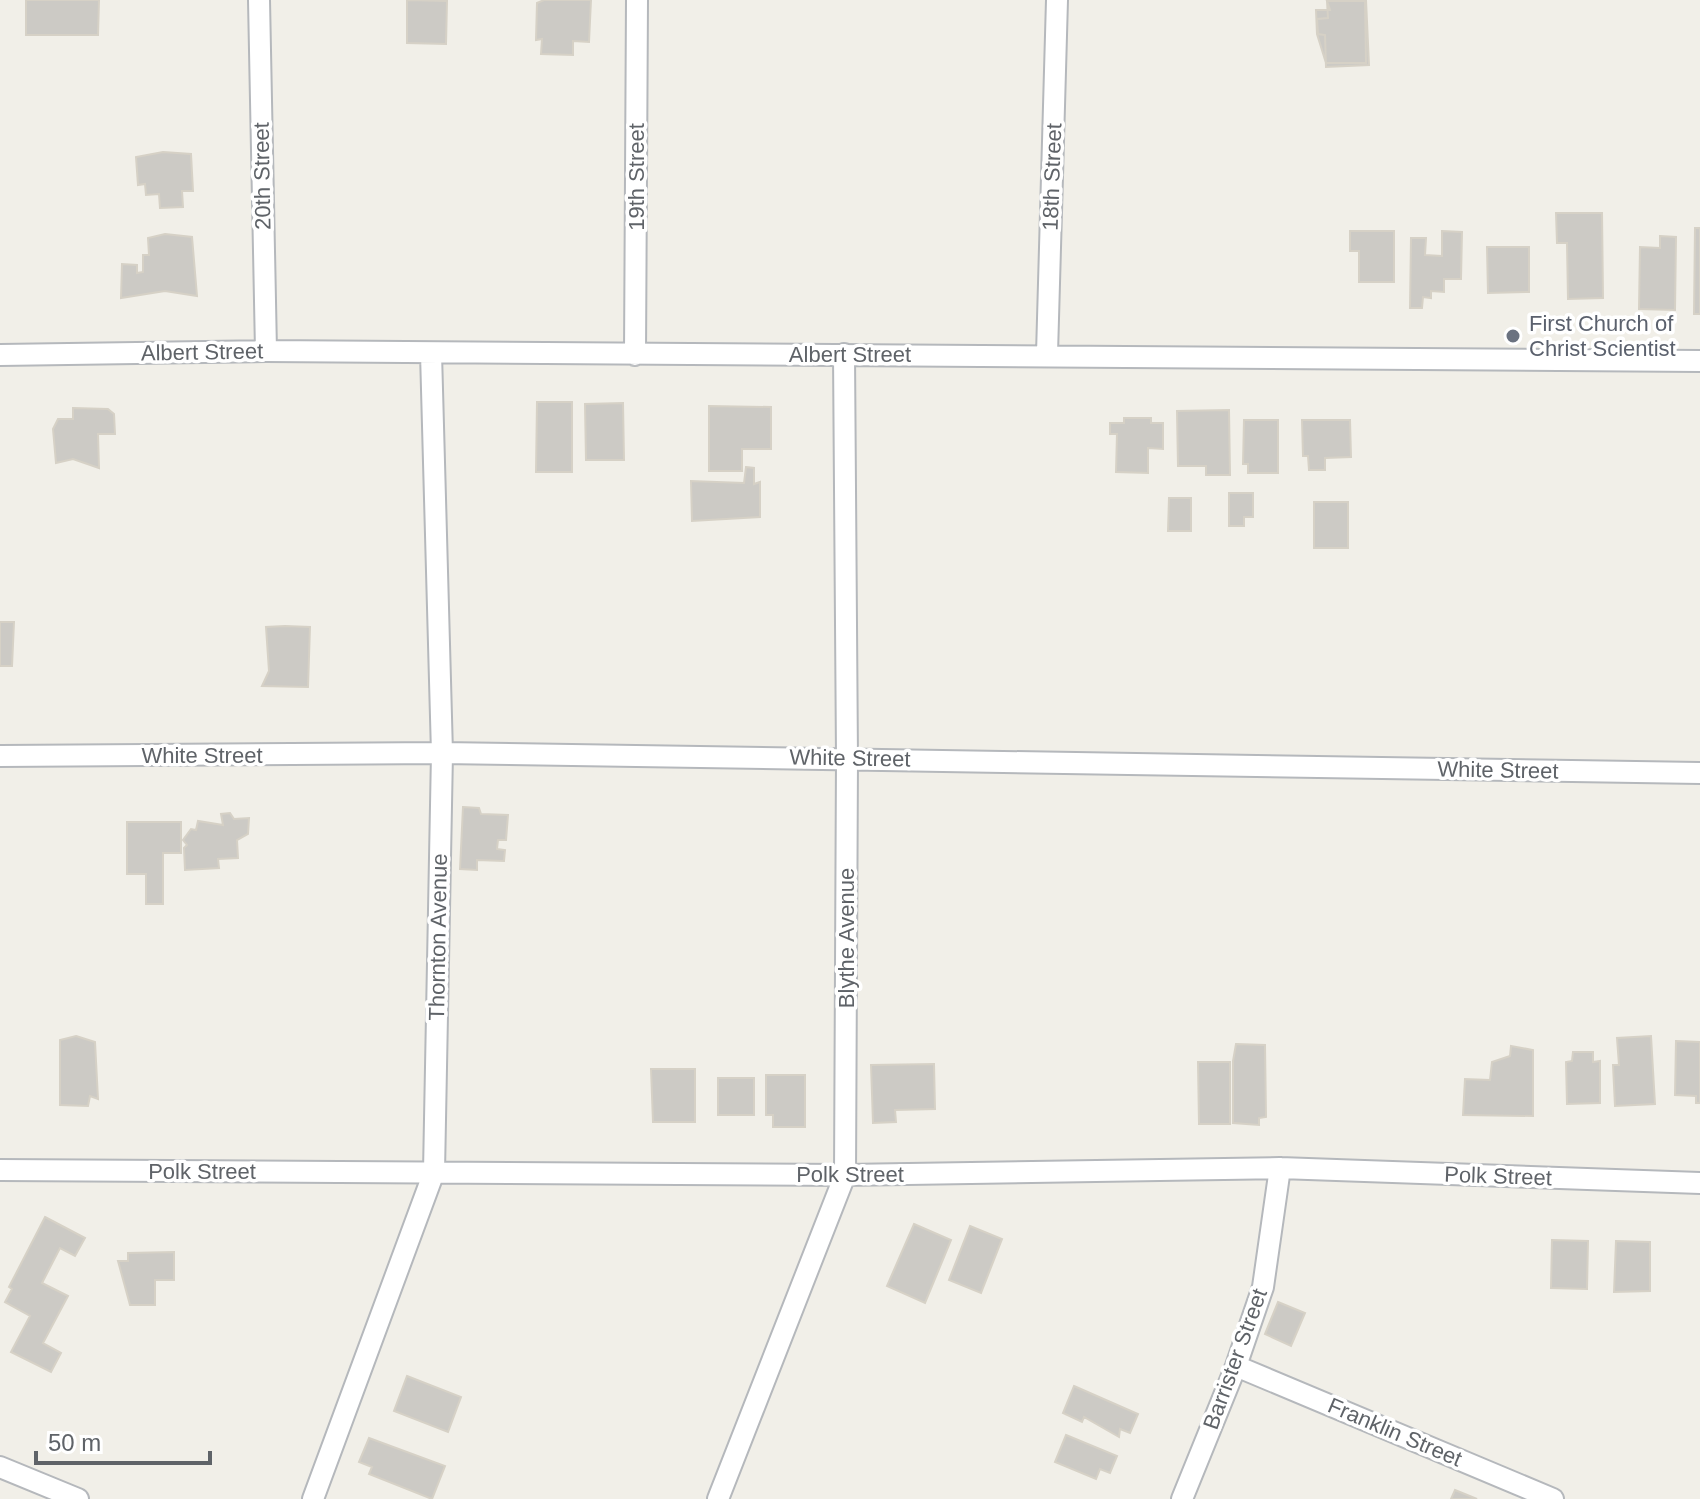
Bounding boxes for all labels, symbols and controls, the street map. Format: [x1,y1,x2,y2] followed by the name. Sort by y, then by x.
[249,122,275,230] street label: 20th Street
[624,123,649,231] street label: 19th Street
[1038,123,1066,231] street label: 18th Street
[1529,311,1676,361] place label: First Church of Christ Scientist
[1504,327,1522,345] marker: First Church of Christ Scientist
[141,338,263,366] street label: Albert Street
[789,342,911,367] street label: Albert Street
[141,743,263,768] street label: White Street
[789,744,911,772] street label: White Street
[1437,756,1559,784] street label: White Street
[424,853,452,1021] street label: Thornton Avenue
[834,868,859,1008] street label: Blythe Avenue
[148,1159,256,1184] street label: Polk Street
[796,1162,904,1187] street label: Polk Street
[1444,1162,1552,1190] street label: Polk Street
[1198,1285,1272,1433] street label: Barrister Street
[1324,1393,1466,1471] street label: Franklin Street
[36,1415,210,1465] scale bar
[48,1429,101,1456] text: 50 m

